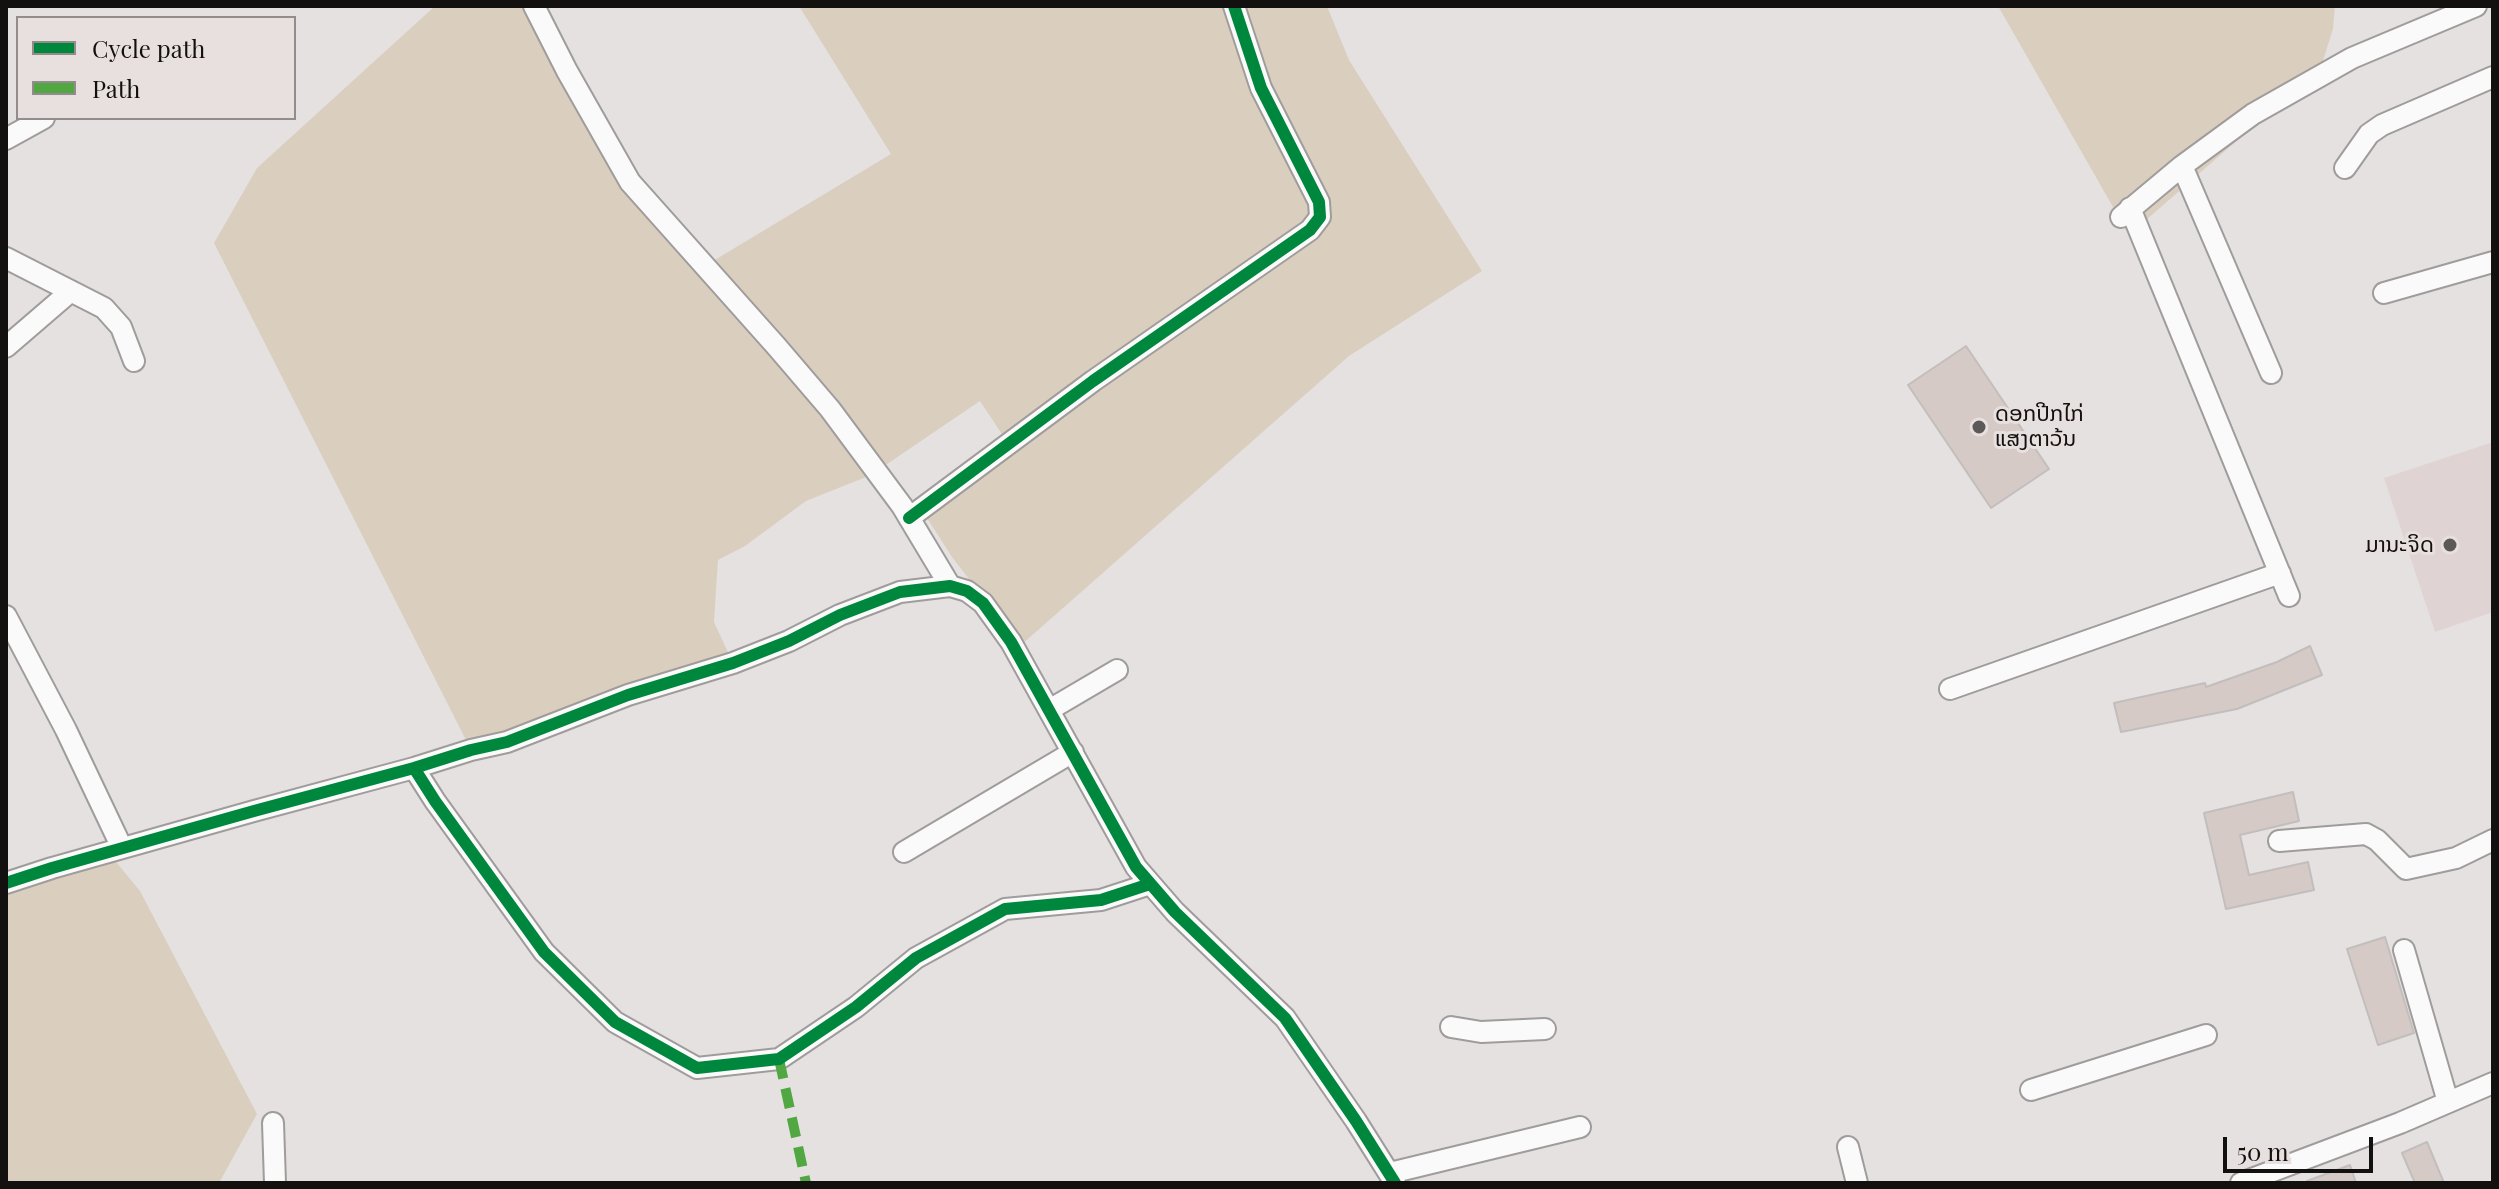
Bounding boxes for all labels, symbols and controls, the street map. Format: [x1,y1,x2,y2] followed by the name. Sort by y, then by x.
[16,16,296,120] legend
[92,32,205,64] text: Cycle path
[92,72,140,104] text: Path
[1995,401,2084,452] place label: ດອກປີກໄກ່ ແສງຕາວ້ນ
[1970,418,1988,436] marker: ດອກປີກໄກ່ ແສງຕາວ້ນ
[2365,532,2434,558] place label: ມານະຈິດ
[2441,536,2459,554] marker: ມານະຈິດ
[2227,1121,2377,1171] scale bar
[2237,1135,2289,1167] text: 50 m

